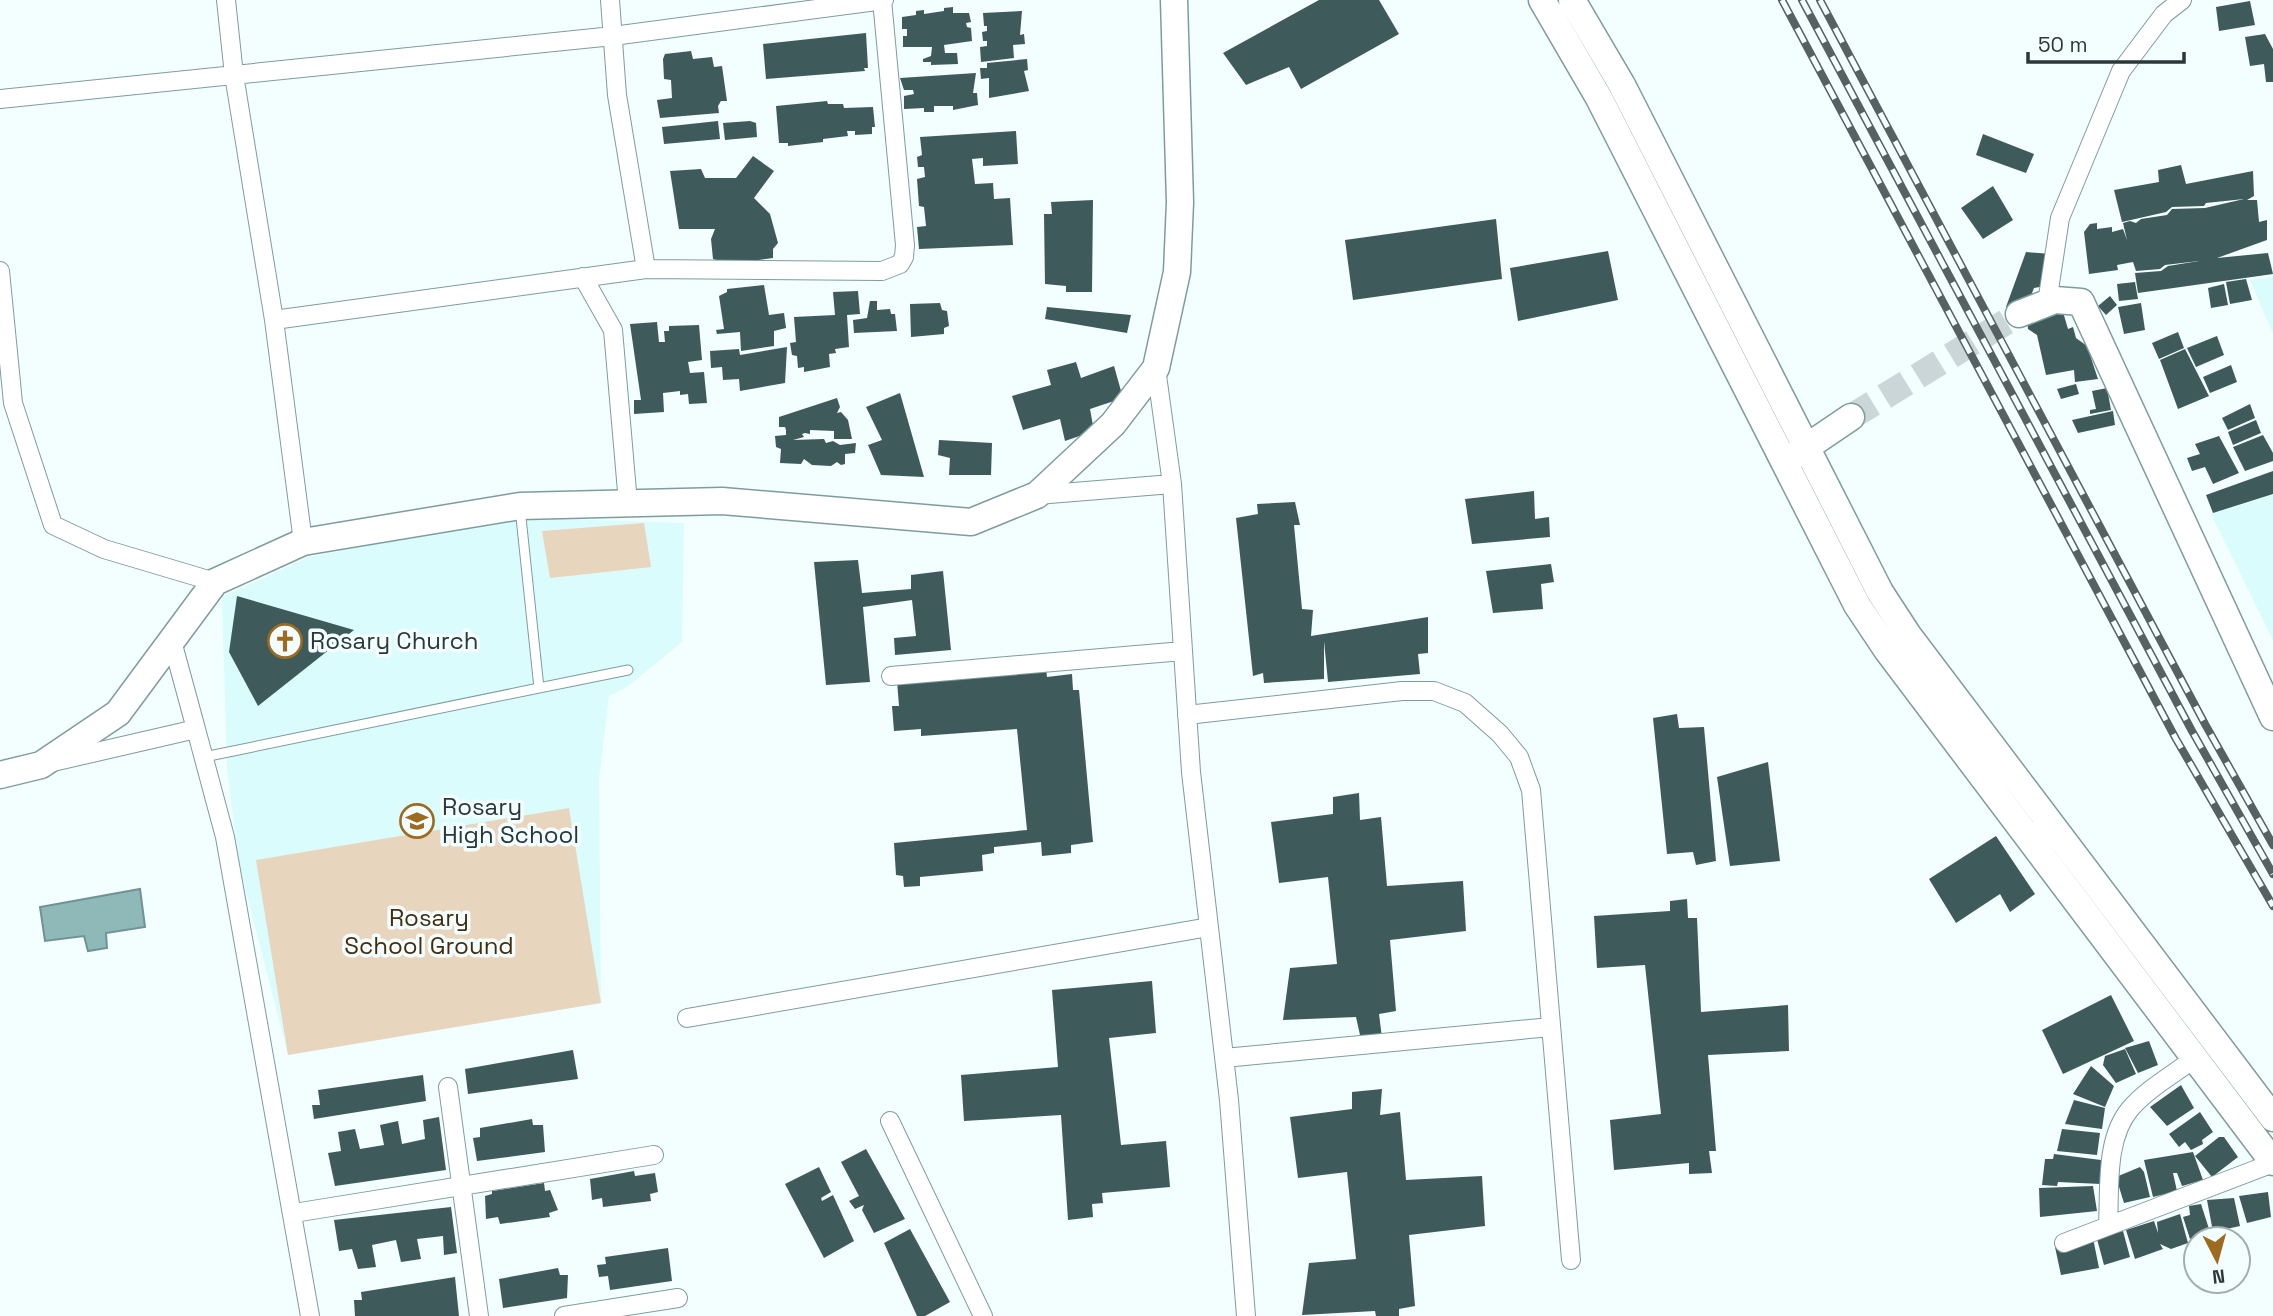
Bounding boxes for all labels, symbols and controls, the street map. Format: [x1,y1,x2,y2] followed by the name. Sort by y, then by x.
[2028,21,2184,65] scale bar
[2038,31,2088,58] text: 50 m
[266,622,304,660] church icon: Rosary Church
[310,625,479,656] place label: Rosary Church
[442,791,579,850] place label: Rosary High School
[398,802,436,840] school or university icon: Rosary High School
[344,902,514,961] park label: Rosary School Ground
[2182,1225,2252,1295] north arrow
[2211,1263,2226,1290] text: N

